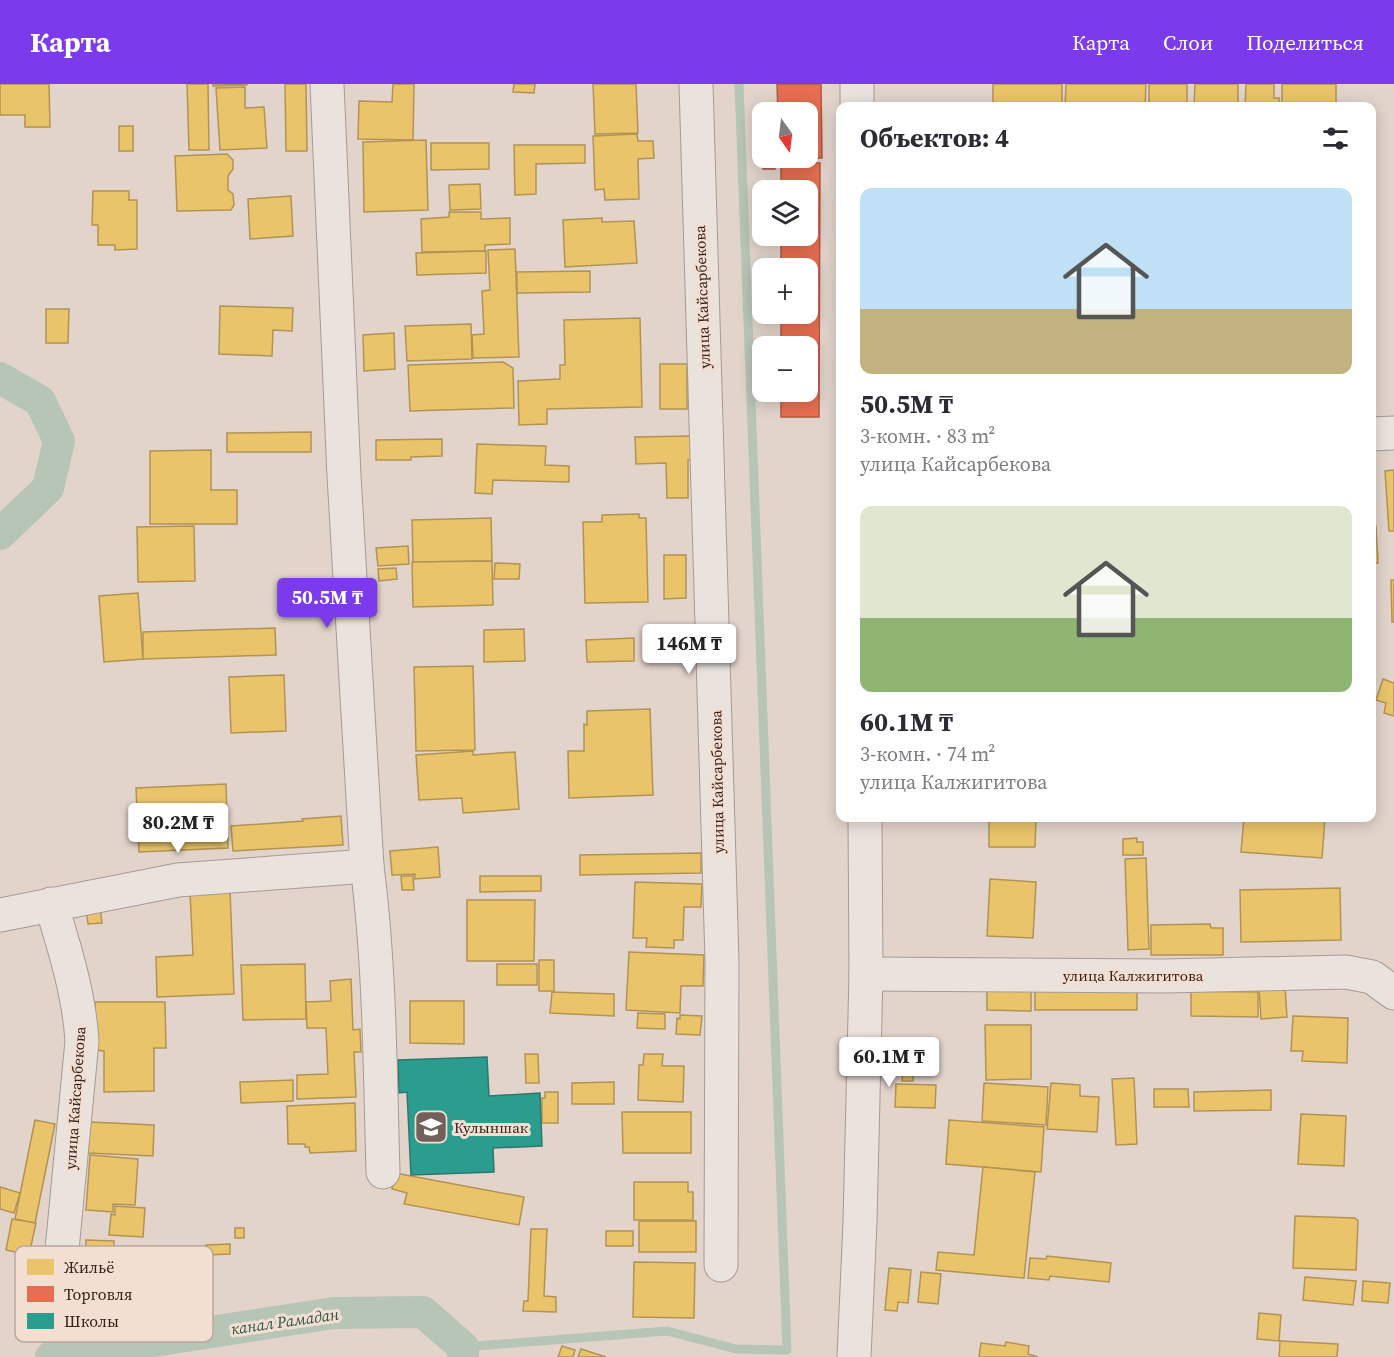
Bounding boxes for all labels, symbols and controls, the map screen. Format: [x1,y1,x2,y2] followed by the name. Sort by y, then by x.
[30,23,111,61] text: Карта
[1072,28,1130,57] text: Карта
[1163,28,1213,57] text: Слои
[1246,28,1364,57] text: Поделиться
[752,102,818,168] north arrow
[752,102,818,402] map controls
[860,120,1009,156] text: Объектов: 4
[1319,122,1352,155] icon: filters
[752,180,818,246] button: layers
[689,225,715,369] street label: улица Кайсарбекова
[1052,227,1160,335] icon: home
[752,258,818,324] button: +
[752,336,818,402] button: −
[860,386,953,422] text: 50.5M ₸
[860,422,995,450] text: 3-комн. · 83 m²
[860,450,1051,478] text: улица Кайсарбекова
[1052,545,1160,653] icon: home
[272,578,382,629] pin: 50.5M ₸
[291,583,363,611] text: 50.5M ₸
[640,624,738,675] pin: 146M ₸
[656,629,722,657] text: 146M ₸
[860,704,953,740] text: 60.1M ₸
[705,710,729,854] street label: улица Кайсарбекова
[860,740,995,768] text: 3-комн. · 74 m²
[860,768,1047,796] text: улица Калжигитова
[123,803,233,854] pin: 80.2M ₸
[142,808,214,836] text: 80.2M ₸
[1063,965,1204,986] street label: улица Калжигитова
[60,1025,91,1170] street label: улица Кайсарбекова
[834,1037,944,1088] pin: 60.1M ₸
[853,1042,925,1070] text: 60.1M ₸
[413,1109,449,1145] school or university icon: Кулыншак
[454,1117,529,1138] place label: Кулыншак
[15,1246,213,1342] legend
[64,1256,114,1278] text: Жильё
[64,1283,132,1305] text: Торговля
[230,1302,341,1339] water label: канал Рамадан
[64,1310,119,1332] text: Школы

